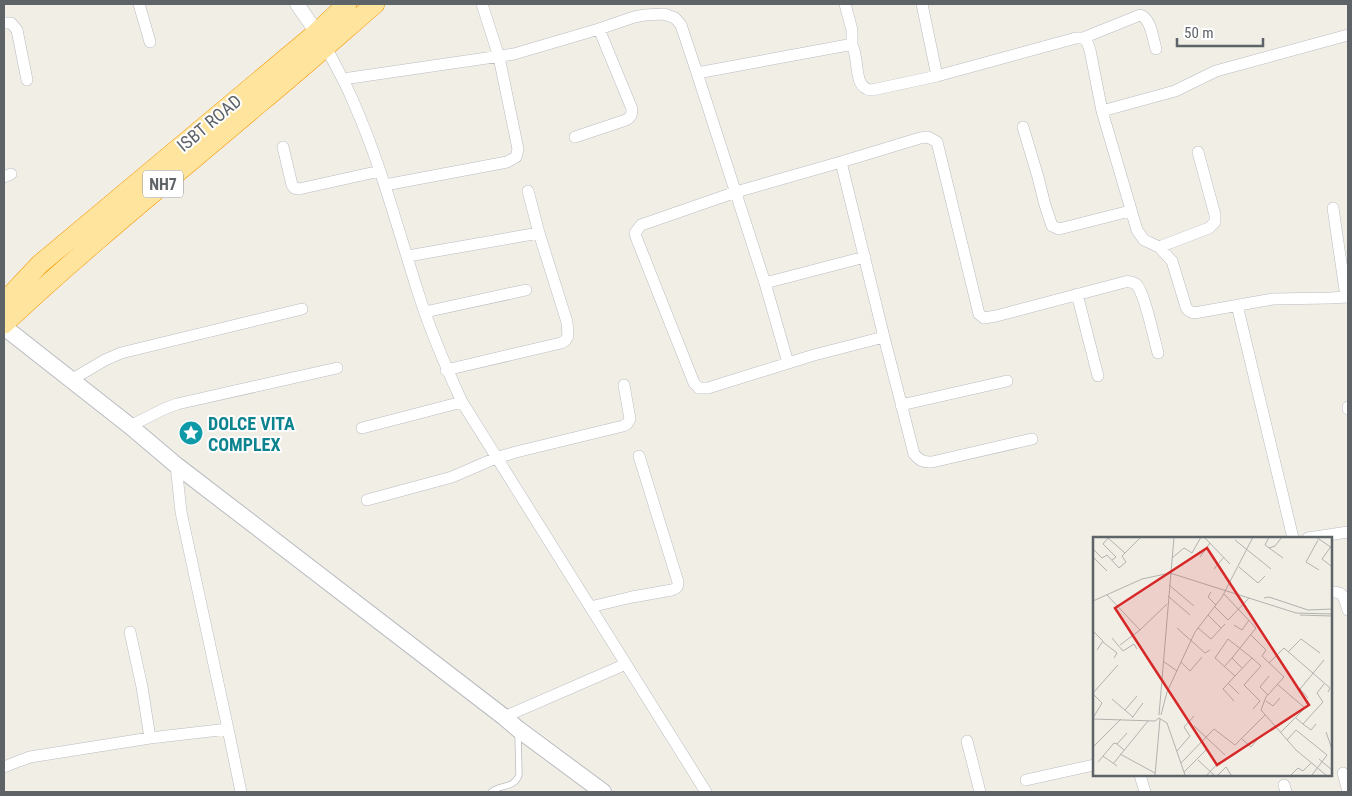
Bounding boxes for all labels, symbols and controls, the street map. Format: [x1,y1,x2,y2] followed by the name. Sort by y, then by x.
[1177,15,1263,47] scale bar
[1184,24,1214,42] text: 50 m
[173,90,245,156] street label: ISBT ROAD
[143,170,183,198] road number: NH7
[208,413,295,455] place label: DOLCE VITA COMPLEX
[178,420,204,446] place icon: DOLCE VITA COMPLEX
[1093,537,1332,776] inset map

